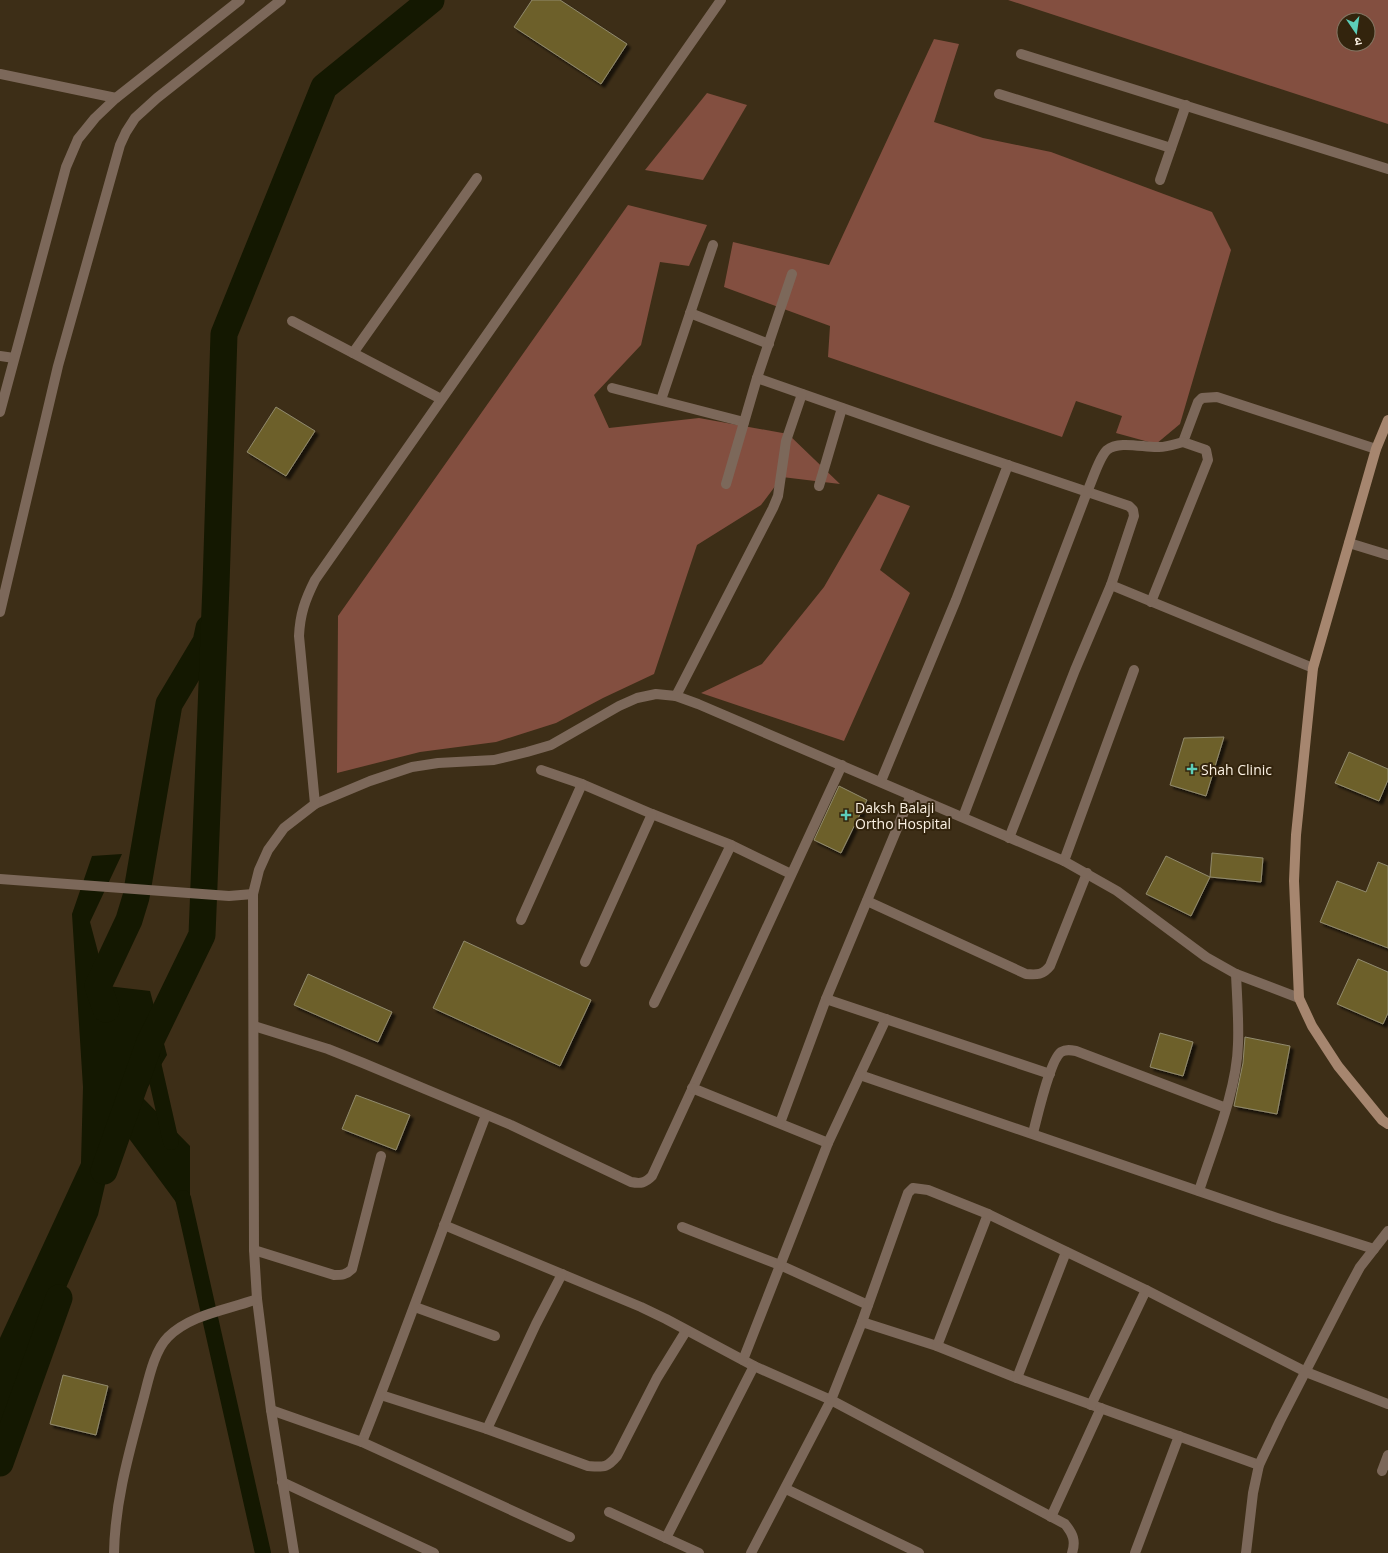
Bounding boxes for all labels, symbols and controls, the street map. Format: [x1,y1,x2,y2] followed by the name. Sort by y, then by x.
[1336,12,1376,52] north arrow
[1353,34,1363,50] text: उ
[1201,760,1272,779] place label: Shah Clinic
[1186,763,1198,775] marker: Shah Clinic
[855,798,951,833] place label: Daksh Balaji Ortho Hospital
[840,809,852,821] marker: Daksh Balaji Ortho Hospital

